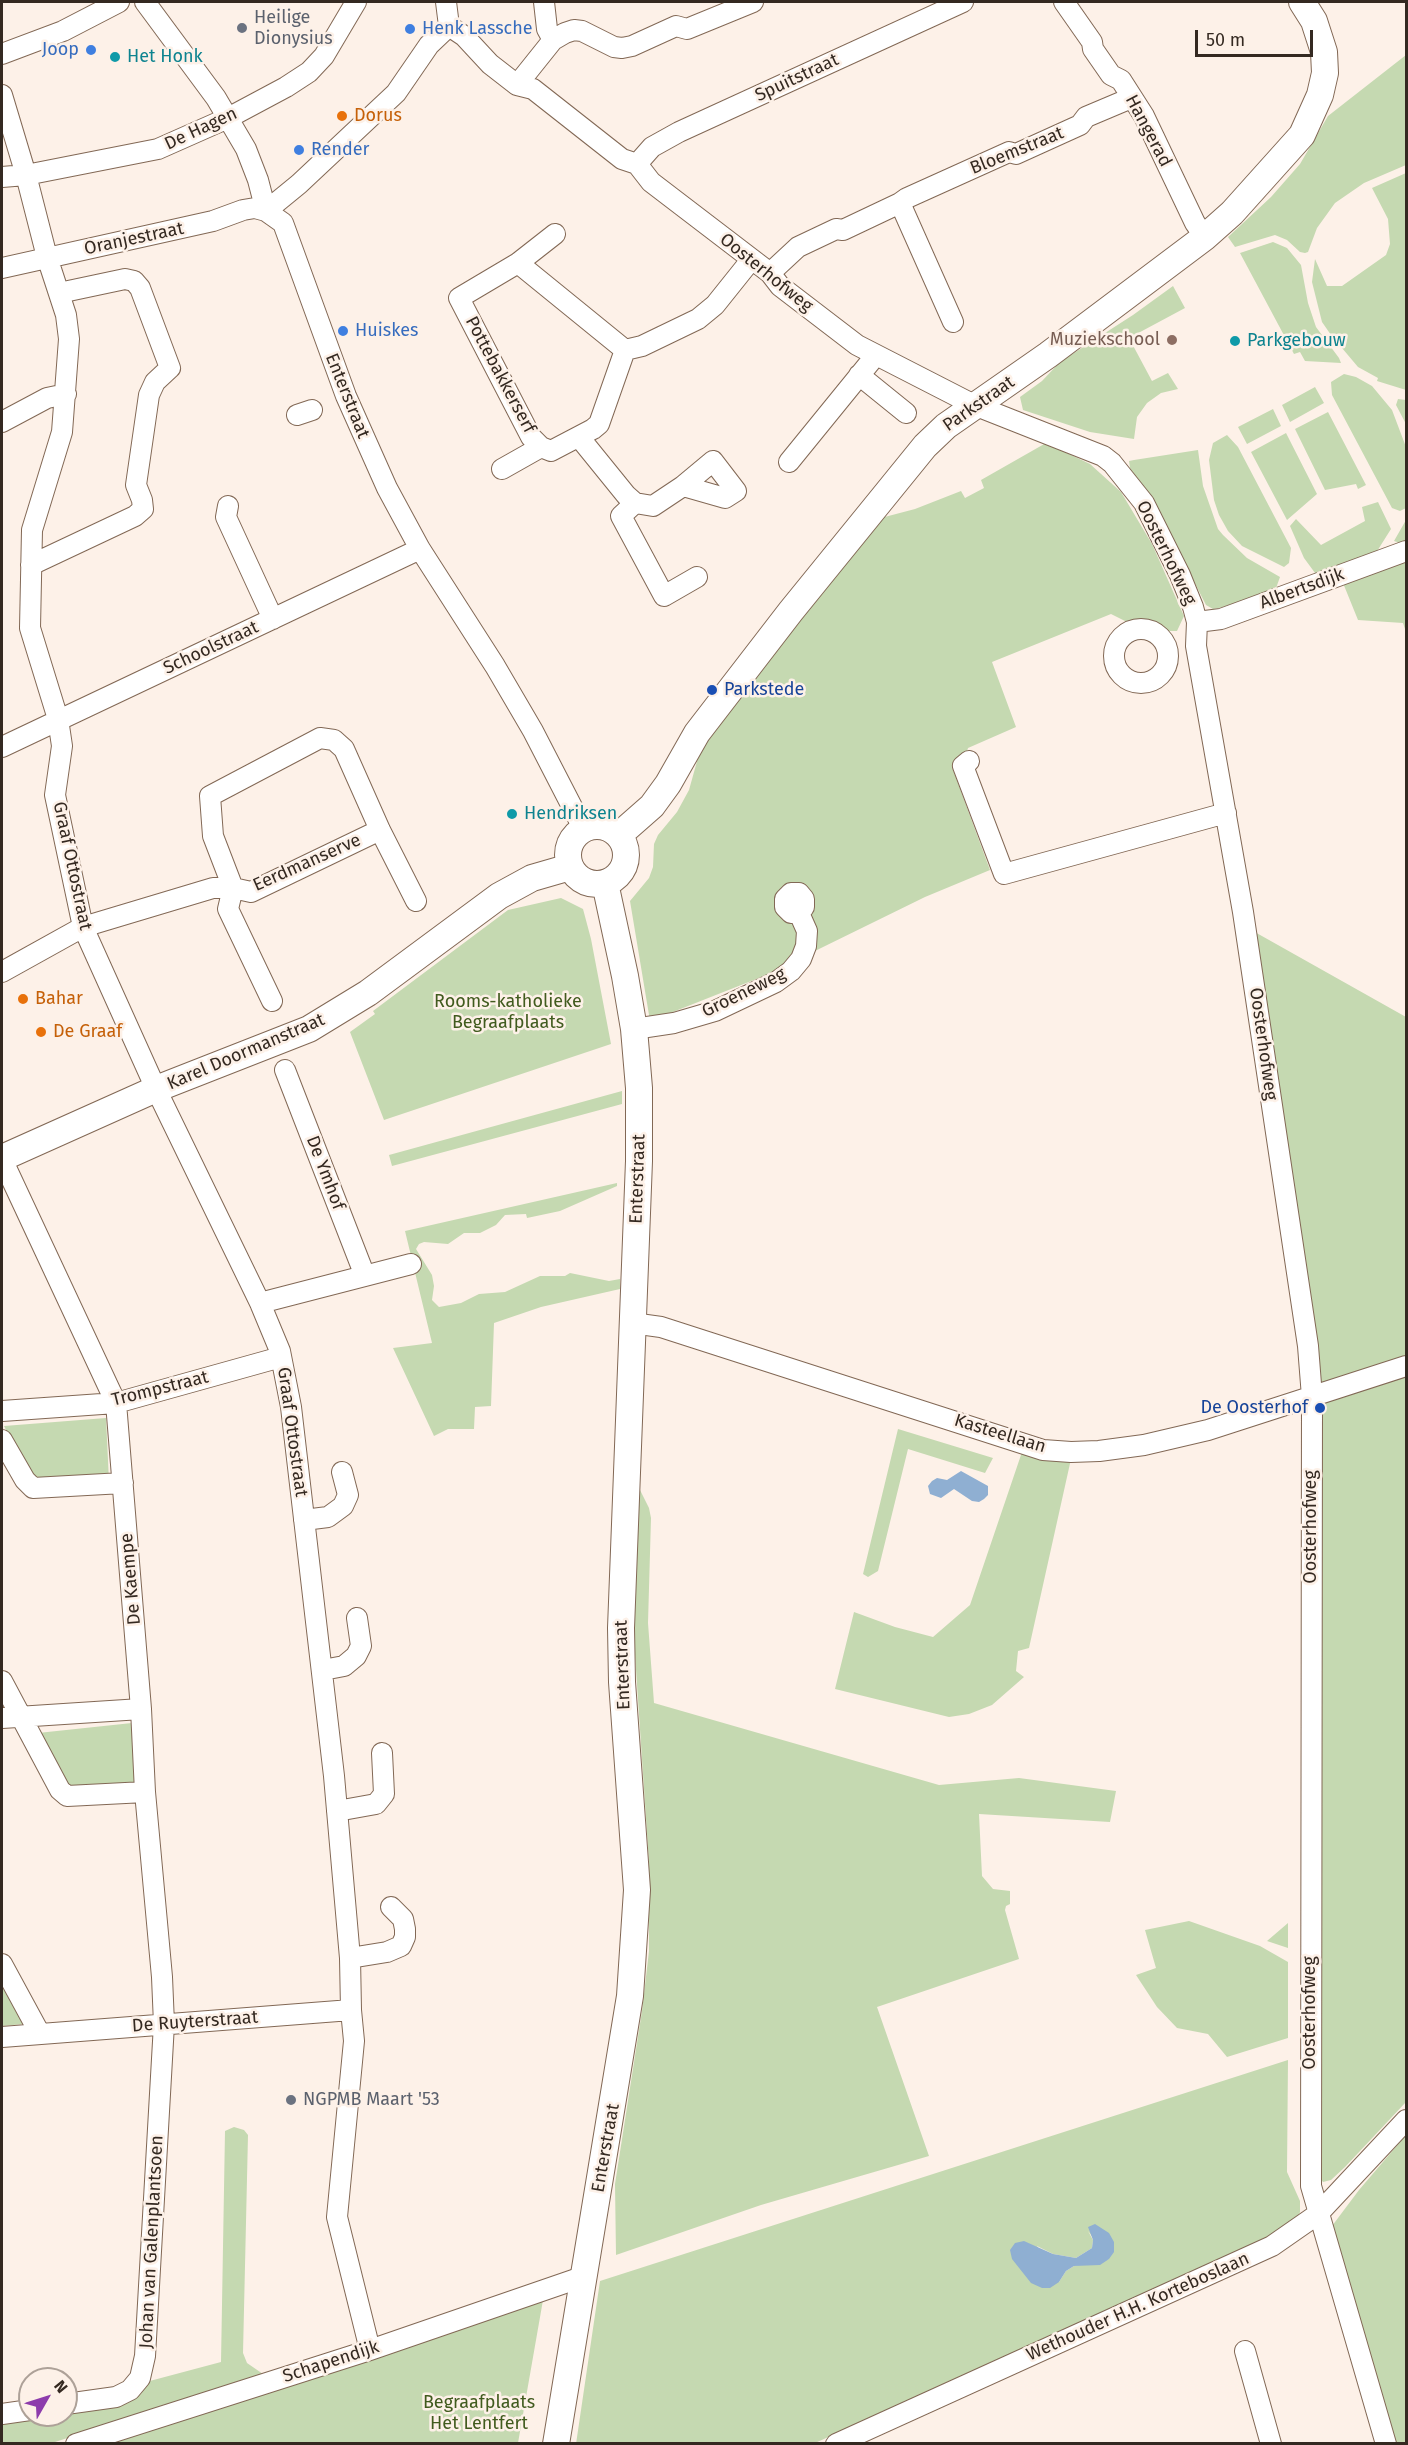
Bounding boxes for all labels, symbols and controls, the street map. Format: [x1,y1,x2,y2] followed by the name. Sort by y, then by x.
[254,7,333,50] place label: Heilige Dionysius
[422,18,533,40] place label: Henk Lassche
[1198,18,1316,56] scale bar
[235,21,249,35] marker: Heilige Dionysius
[403,22,417,36] marker: Henk Lassche
[1206,29,1245,51] text: 50 m
[42,39,79,61] place label: Joop
[84,43,98,57] marker: Joop
[127,46,203,68] place label: Het Honk
[752,49,842,107] street label: Spuitstraat
[108,50,122,64] marker: Het Honk
[1120,91,1176,171] street label: Hangerad
[161,103,241,155] street label: De Hagen
[354,105,402,127] place label: Dorus
[335,109,349,123] marker: Dorus
[967,122,1067,180] street label: Bloemstraat
[311,139,369,161] place label: Render
[292,143,306,157] marker: Render
[82,218,186,260] street label: Oranjestraat
[715,229,817,317] street label: Oosterhofweg
[460,313,540,437] street label: Pottebakkerserf
[355,320,418,342] place label: Huiskes
[336,324,350,338] marker: Huiskes
[1050,329,1160,351] place label: Muziekschool
[1247,330,1346,352] place label: Parkgebouw
[1165,333,1179,347] marker: Muziekschool
[1228,334,1242,348] marker: Parkgebouw
[320,350,374,442] street label: Enterstraat
[939,371,1019,437] street label: Parkstraat
[1131,497,1201,609] street label: Oosterhofweg
[1257,564,1347,614] street label: Albertsdijk
[160,617,262,679] street label: Schoolstraat
[724,679,804,701] place label: Parkstede
[705,683,719,697] marker: Parkstede
[48,800,96,932] street label: Graaf Ottostraat
[524,803,617,825] place label: Hendriksen
[505,807,519,821] marker: Hendriksen
[250,830,364,896] street label: Eerdmanserve
[699,963,789,1023] street label: Groeneweg
[1244,986,1282,1102] street label: Oosterhofweg
[35,988,83,1010] place label: Bahar
[434,991,582,1034] park label: Rooms-katholieke Begraafplaats
[16,992,30,1006] marker: Bahar
[164,1009,328,1095] street label: Karel Doormanstraat
[53,1021,122,1043] place label: De Graaf
[34,1025,48,1039] marker: De Graaf
[301,1133,349,1213] street label: De Ymhof
[626,1134,650,1224] street label: Enterstraat
[272,1366,312,1498] street label: Graaf Ottostraat
[109,1367,211,1411] street label: Trompstraat
[1200,1397,1308,1419] place label: De Oosterhof
[1313,1401,1327,1415] marker: De Oosterhof
[951,1410,1049,1458] street label: Kasteellaan
[1300,1470,1322,1584] street label: Oosterhofweg
[116,1532,146,1626] street label: De Kaempe
[611,1620,635,1710] street label: Enterstraat
[1299,1956,1321,2070] street label: Oosterhofweg
[131,2007,259,2037] street label: De Ruyterstraat
[303,2089,440,2111] place label: NGPMB Maart '53
[284,2093,298,2107] marker: NGPMB Maart '53
[588,2102,624,2194] street label: Enterstraat
[136,2135,168,2349] street label: Johan van Galenplantsoen
[1023,2248,1253,2366] street label: Wethouder H.H. Korteboslaan
[280,2336,382,2388] street label: Schapendijk
[18,2367,78,2427] north arrow
[50,2377,72,2397] text: N
[423,2392,535,2434] park label: Begraafplaats Het Lentfert

